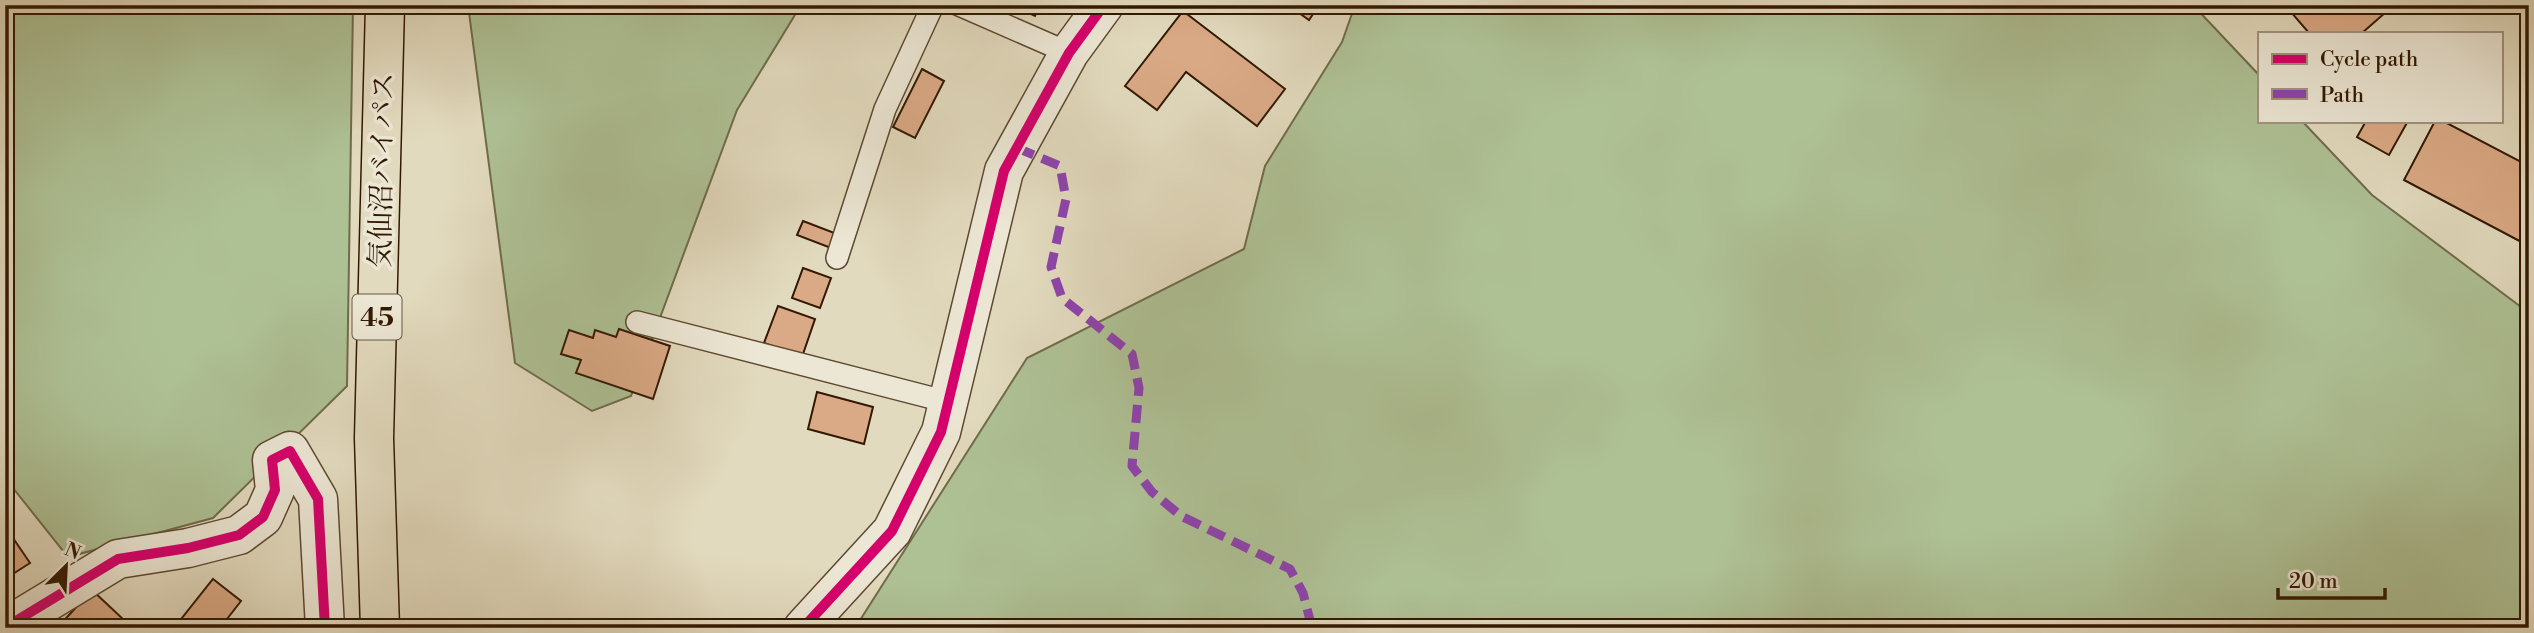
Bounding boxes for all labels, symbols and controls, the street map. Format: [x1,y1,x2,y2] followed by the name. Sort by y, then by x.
[2258,32,2502,122] legend
[2320,47,2419,73] text: Cycle path
[363,72,402,268] street label: 気仙沼バイパス
[2320,83,2365,109] text: Path
[352,294,402,340] road number: 45
[32,532,102,602] north arrow
[61,537,84,565] text: N
[2278,556,2385,600] scale bar
[2289,569,2338,595] text: 20 m

